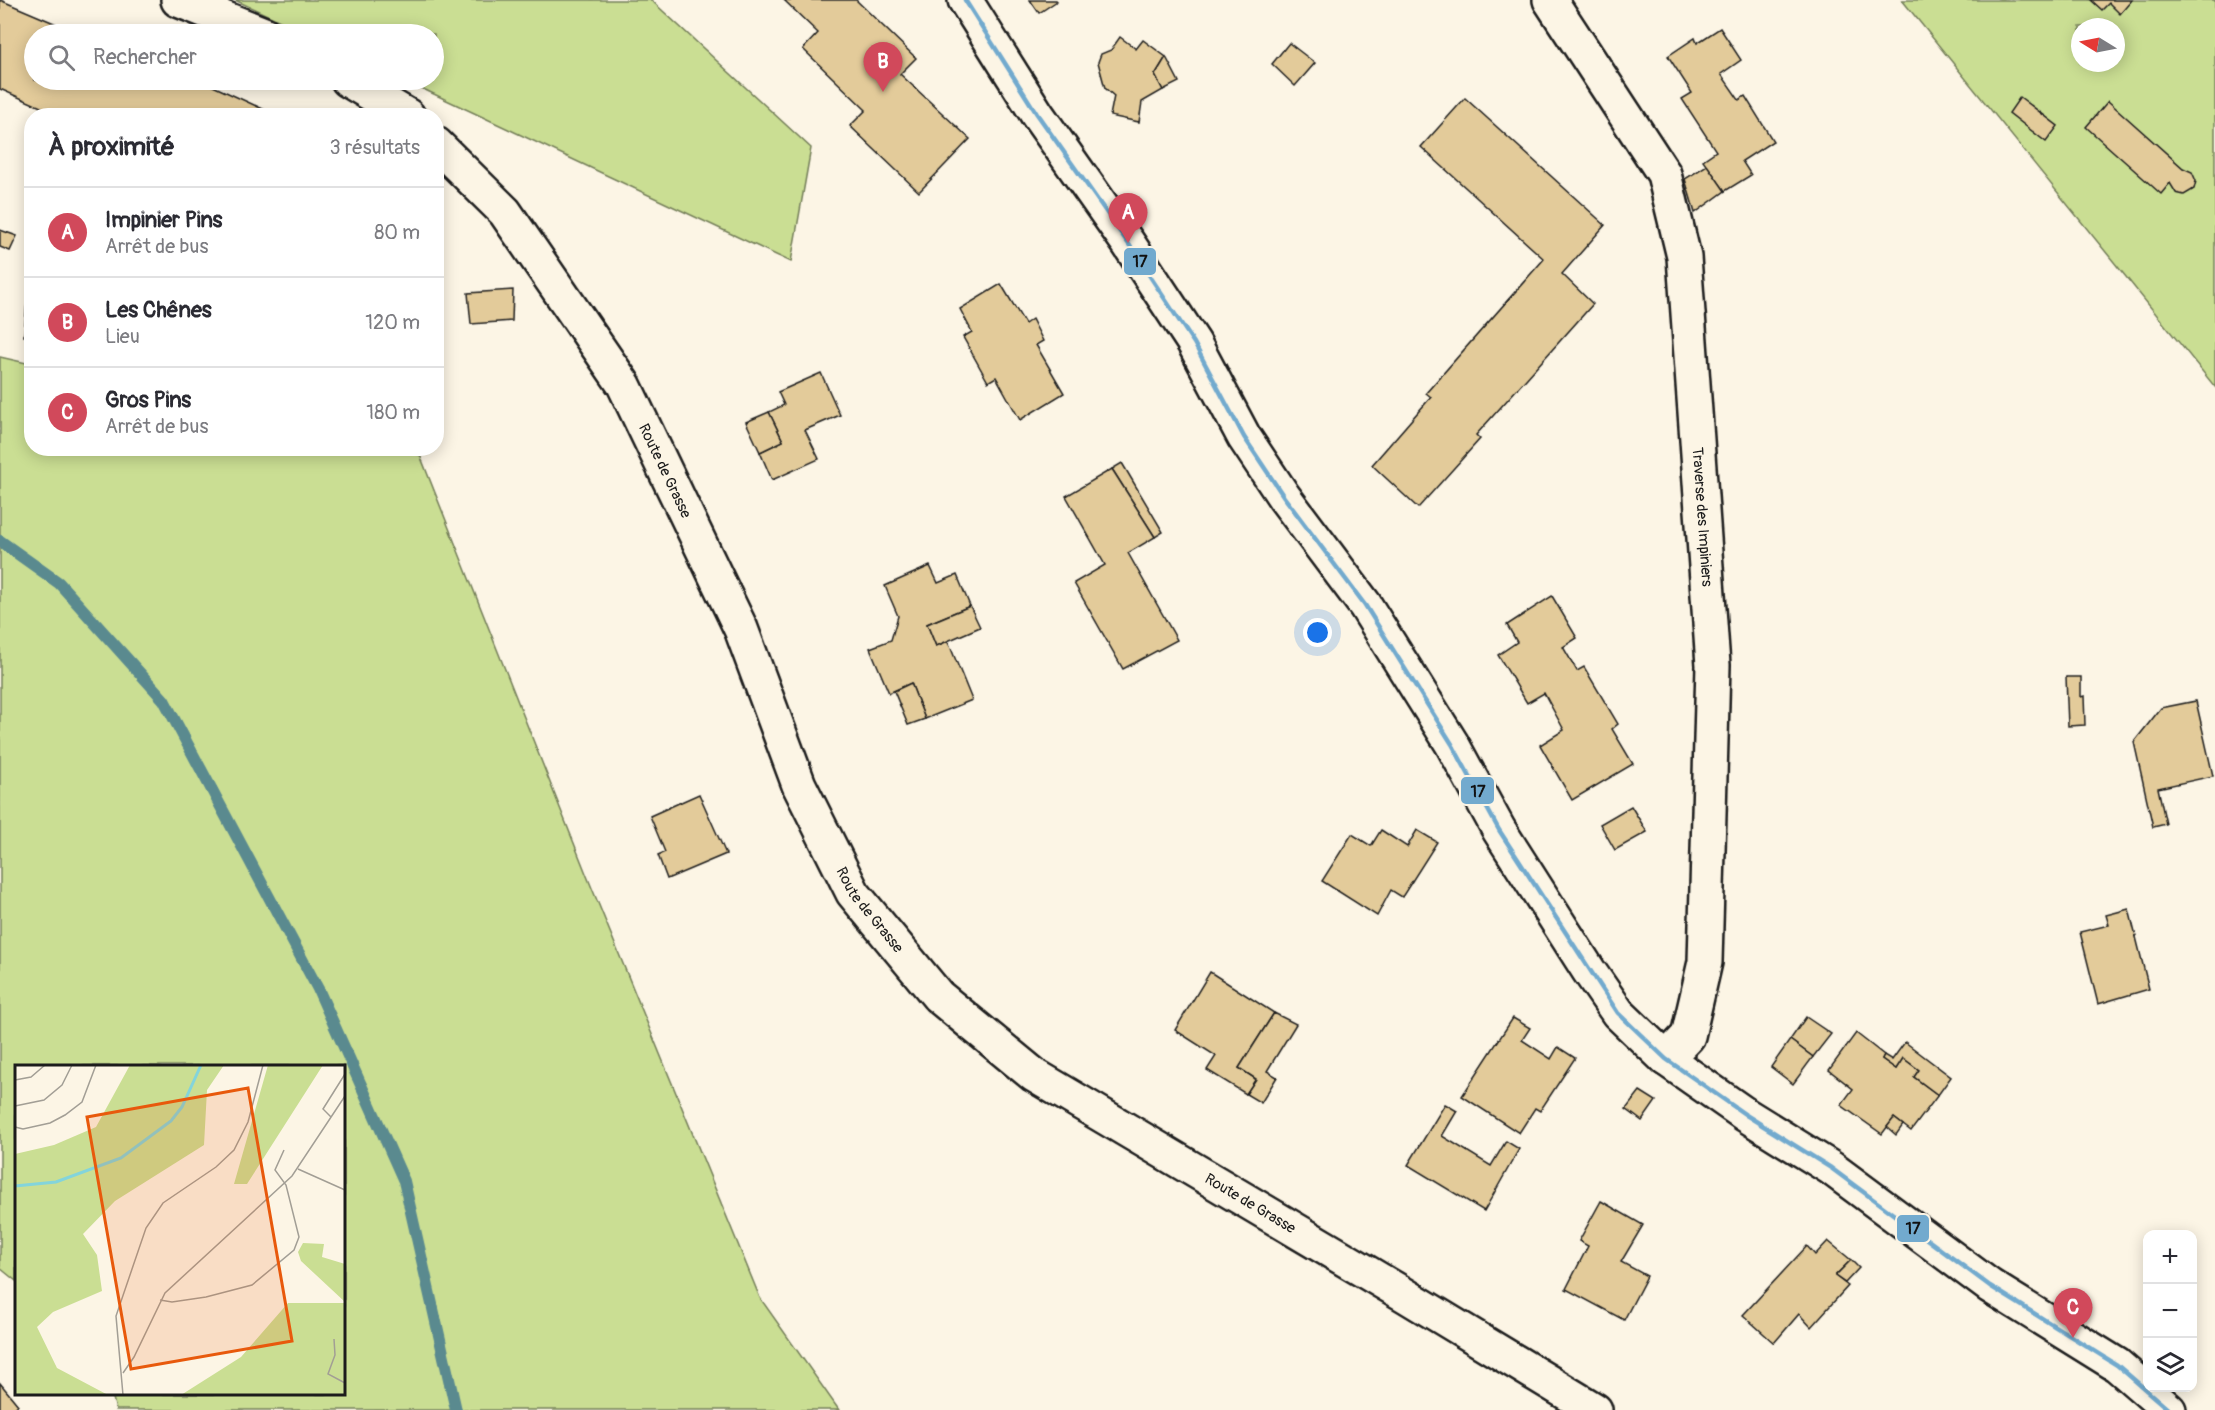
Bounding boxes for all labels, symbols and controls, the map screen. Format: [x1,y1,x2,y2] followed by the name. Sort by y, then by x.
[2071,18,2125,72] north arrow
[24,24,444,90] search box
[45,41,78,74] icon: search
[864,42,902,92] pin: B
[93,43,197,71] text: Rechercher
[48,131,175,163] text: À proximité
[330,135,420,160] text: 3 résultats
[1108,194,1148,243] pin: A
[105,206,222,234] text: Impinier Pins
[61,220,74,245] text: A
[374,220,420,245] text: 80 m
[105,234,208,259] text: Arrêt de bus
[1123,247,1157,276] line badge: 17
[1133,252,1148,272] text: 17
[105,296,212,324] text: Les Chênes
[62,310,73,335] text: B
[365,310,420,335] text: 120 m
[105,324,140,349] text: Lieu
[105,386,191,414] text: Gros Pins
[61,400,74,425] text: C
[366,400,420,425] text: 180 m
[105,414,208,439] text: Arrêt de bus
[634,421,696,522] street label: Route de Grasse
[1688,447,1716,588] street label: Traverse des Impiniers
[1303,618,1332,647] your location
[1460,776,1495,805] line badge: 17
[1471,782,1486,802] text: 17
[832,864,908,957] street label: Route de Grasse
[15,1065,345,1395] inset map
[1201,1169,1299,1238] street label: Route de Grasse
[1896,1214,1930,1243] line badge: 17
[1906,1219,1921,1239] text: 17
[2143,1230,2197,1392] map controls
[2143,1230,2197,1284] button: +
[2143,1284,2197,1338] button: −
[2054,1288,2092,1338] pin: C
[2143,1338,2197,1392] button: layers

